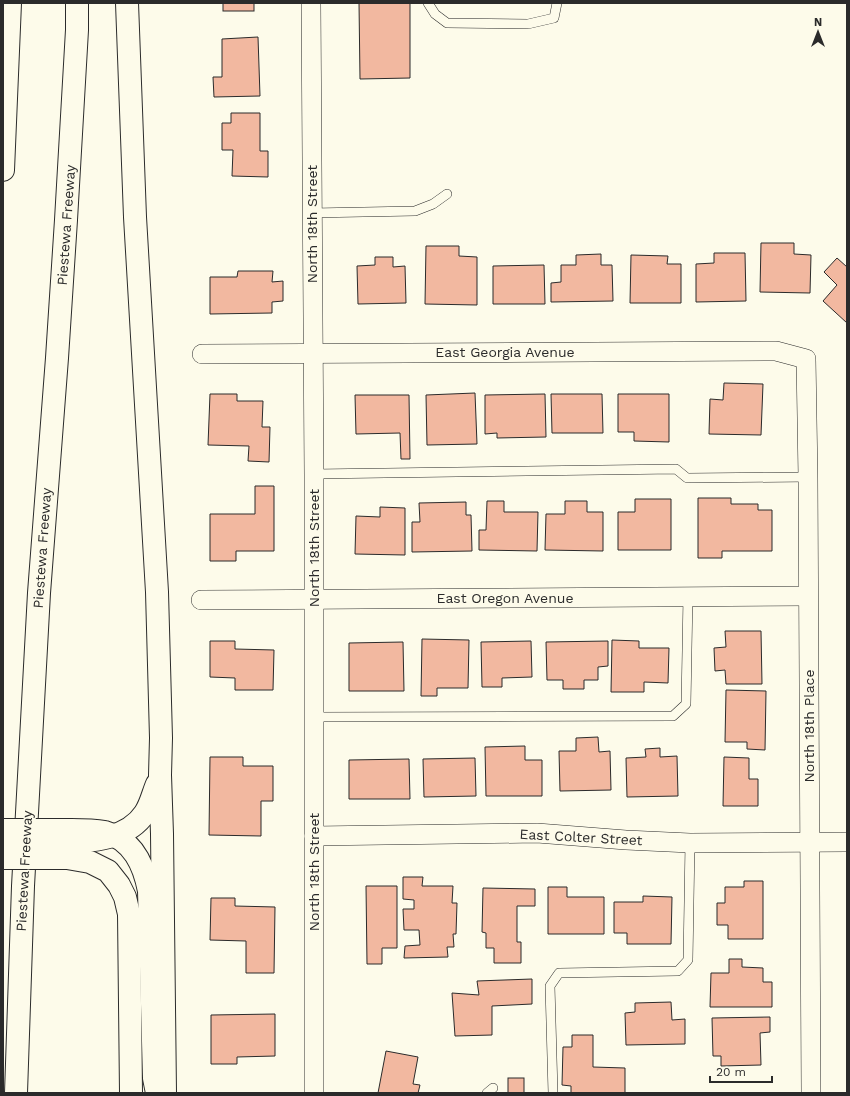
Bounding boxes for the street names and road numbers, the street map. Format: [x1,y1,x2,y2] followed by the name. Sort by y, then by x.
[54,163,78,286] street label: Piestewa Freeway
[304,165,320,283] street label: North 18th Street
[435,344,575,360] street label: East Georgia Avenue
[30,486,54,609] street label: Piestewa Freeway
[306,489,322,607] street label: North 18th Street
[436,590,574,606] street label: East Oregon Avenue
[801,670,817,782] street label: North 18th Place
[13,809,35,932] street label: Piestewa Freeway
[306,813,322,931] street label: North 18th Street
[519,826,643,848] street label: East Colter Street

